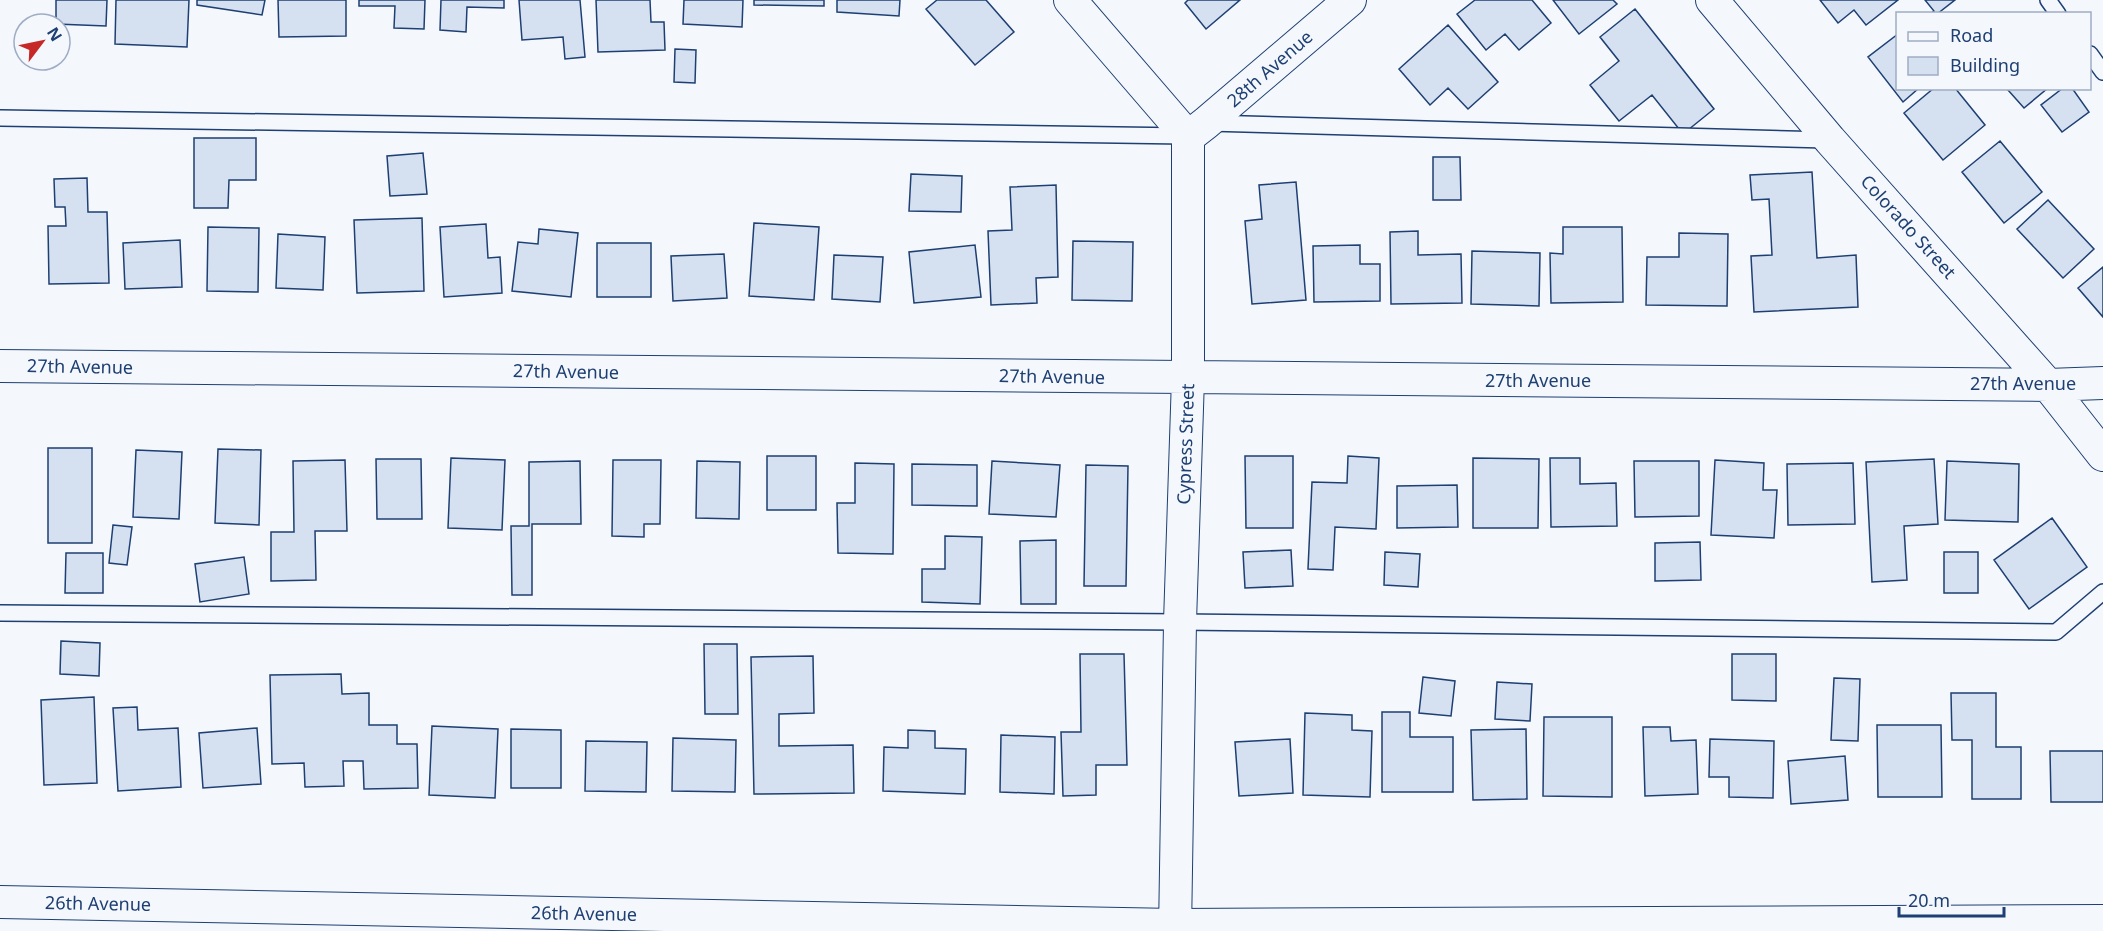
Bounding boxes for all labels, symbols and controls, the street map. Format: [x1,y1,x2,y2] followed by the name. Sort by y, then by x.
[12,12,72,72] north arrow
[1896,12,2091,90] legend
[42,23,67,45] text: N
[1950,23,1993,47] text: Road
[1221,24,1317,112] street label: 28th Avenue
[1950,53,2020,77] text: Building
[1856,169,1962,284] street label: Colorado Street
[27,353,133,379] street label: 27th Avenue
[513,358,619,384] street label: 27th Avenue
[999,363,1105,389] street label: 27th Avenue
[1485,368,1591,392] street label: 27th Avenue
[1970,371,2076,395] street label: 27th Avenue
[1171,383,1199,505] street label: Cypress Street
[1899,880,2004,918] scale bar
[1908,888,1950,912] text: 20 m
[45,890,151,916] street label: 26th Avenue
[531,900,637,926] street label: 26th Avenue

